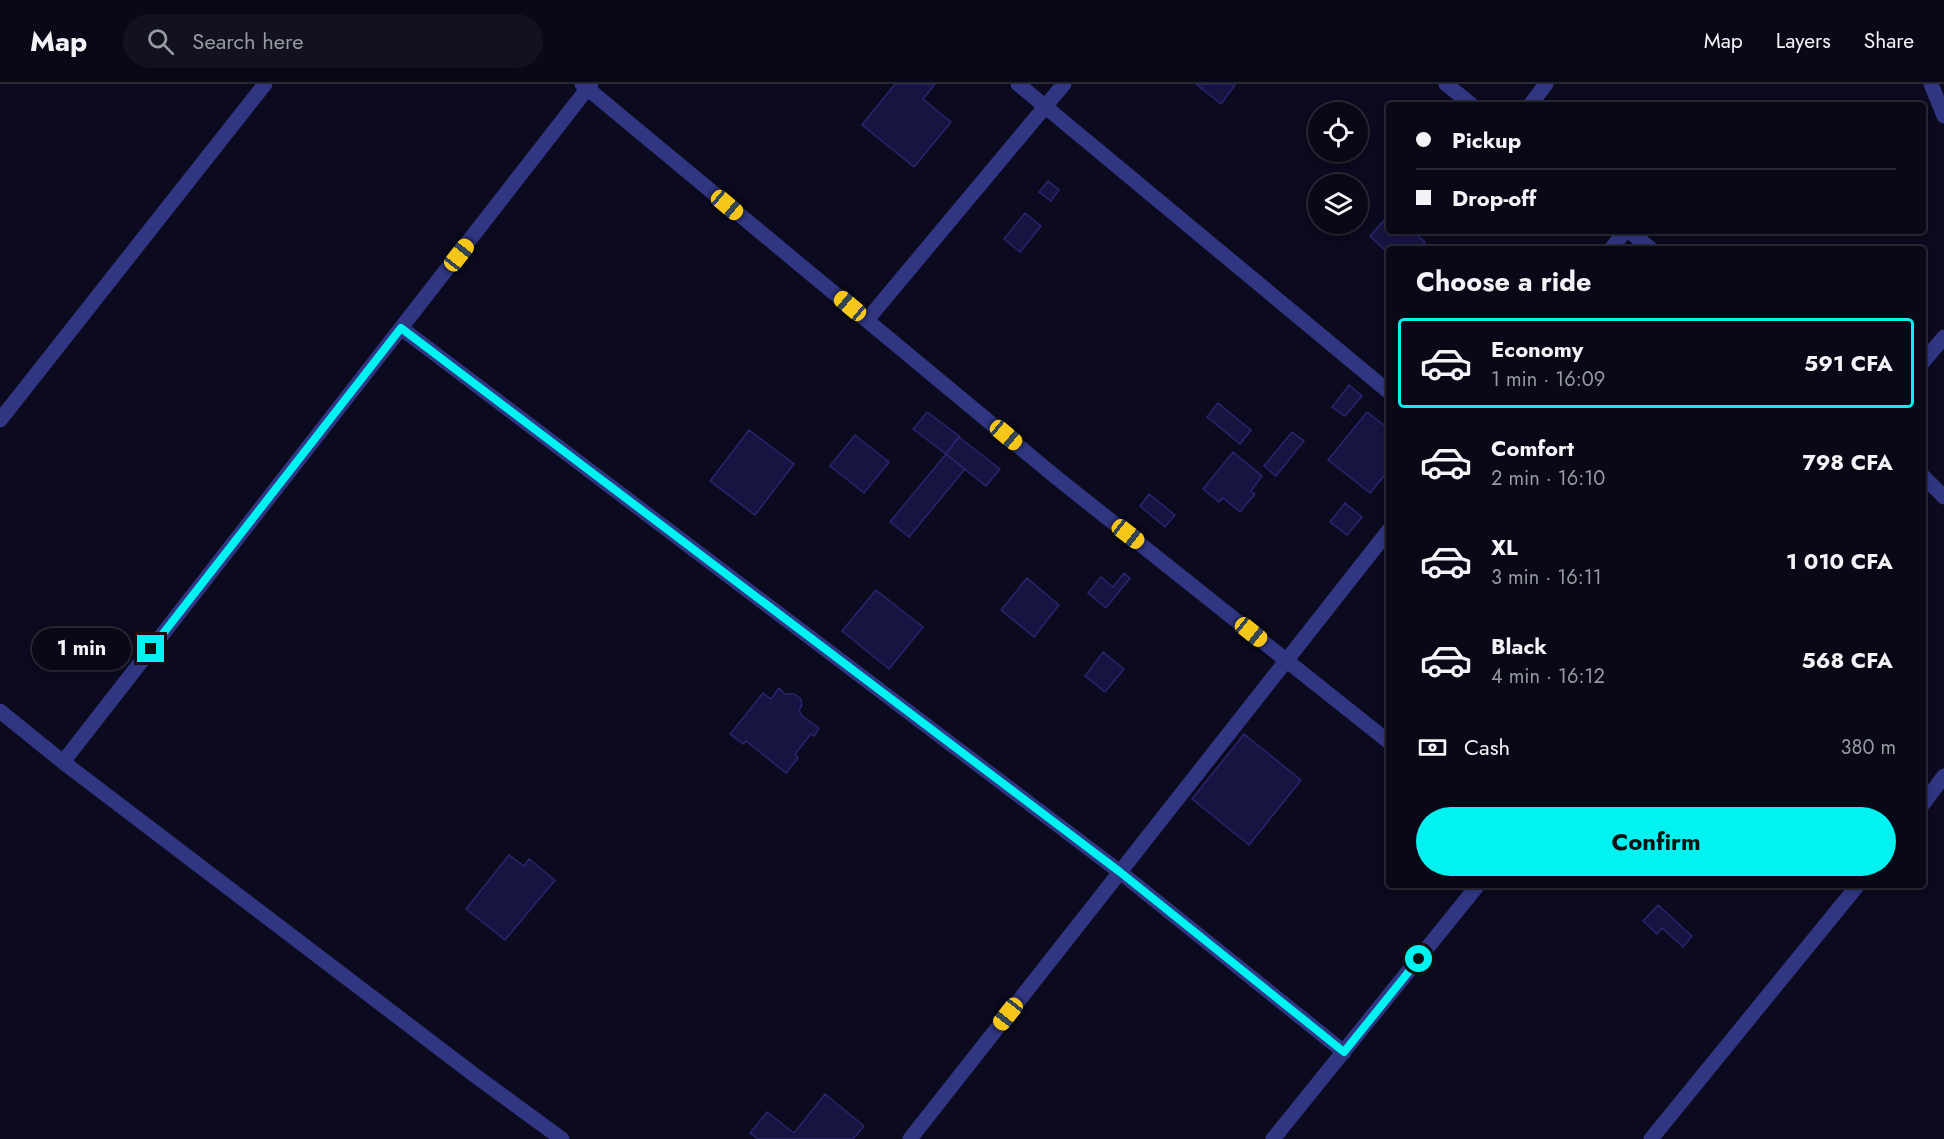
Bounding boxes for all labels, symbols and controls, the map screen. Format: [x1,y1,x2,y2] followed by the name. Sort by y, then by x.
[123,14,543,68] search box
[30,21,87,62] text: Map
[144,25,177,58] icon: search
[192,25,304,57] text: Search here
[1704,26,1743,56] text: Map
[1776,26,1831,56] text: Layers
[1864,26,1914,56] text: Share
[1308,102,1368,234] map controls
[1308,102,1368,162] button: locate
[1452,124,1521,156] text: Pickup
[1308,174,1368,234] button: layers
[1452,182,1536,214] text: Drop-off
[707,187,747,223] car
[441,235,477,275] car
[1416,262,1591,301] text: Choose a ride
[830,288,870,324] car
[1491,333,1583,365] text: Economy
[1419,336,1473,390] icon: car
[1804,347,1893,379] text: 591 CFA
[1491,365,1605,394] text: 1 min · 16:09
[986,417,1026,453] car
[1491,432,1574,464] text: Comfort
[1419,435,1473,489] icon: car
[1802,446,1893,478] text: 798 CFA
[1491,464,1605,493] text: 2 min · 16:10
[1108,516,1148,552] car
[1491,531,1518,563] text: XL
[1419,534,1473,588] icon: car
[1786,545,1893,577] text: 1 010 CFA
[1491,563,1602,592] text: 3 min · 16:11
[1231,614,1271,650] car
[31,628,130,670] callout: 1 min
[1491,630,1547,662] text: Black
[1419,633,1473,687] icon: car
[57,634,106,663] text: 1 min
[137,635,164,662] route end
[1801,644,1893,676] text: 568 CFA
[1491,662,1605,691] text: 4 min · 16:12
[1416,731,1449,764] icon: cash
[1464,731,1510,763] text: Cash
[1841,733,1896,762] text: 380 m
[1416,807,1896,876] button: Confirm
[1405,945,1432,972] route start
[990,994,1026,1034] car

